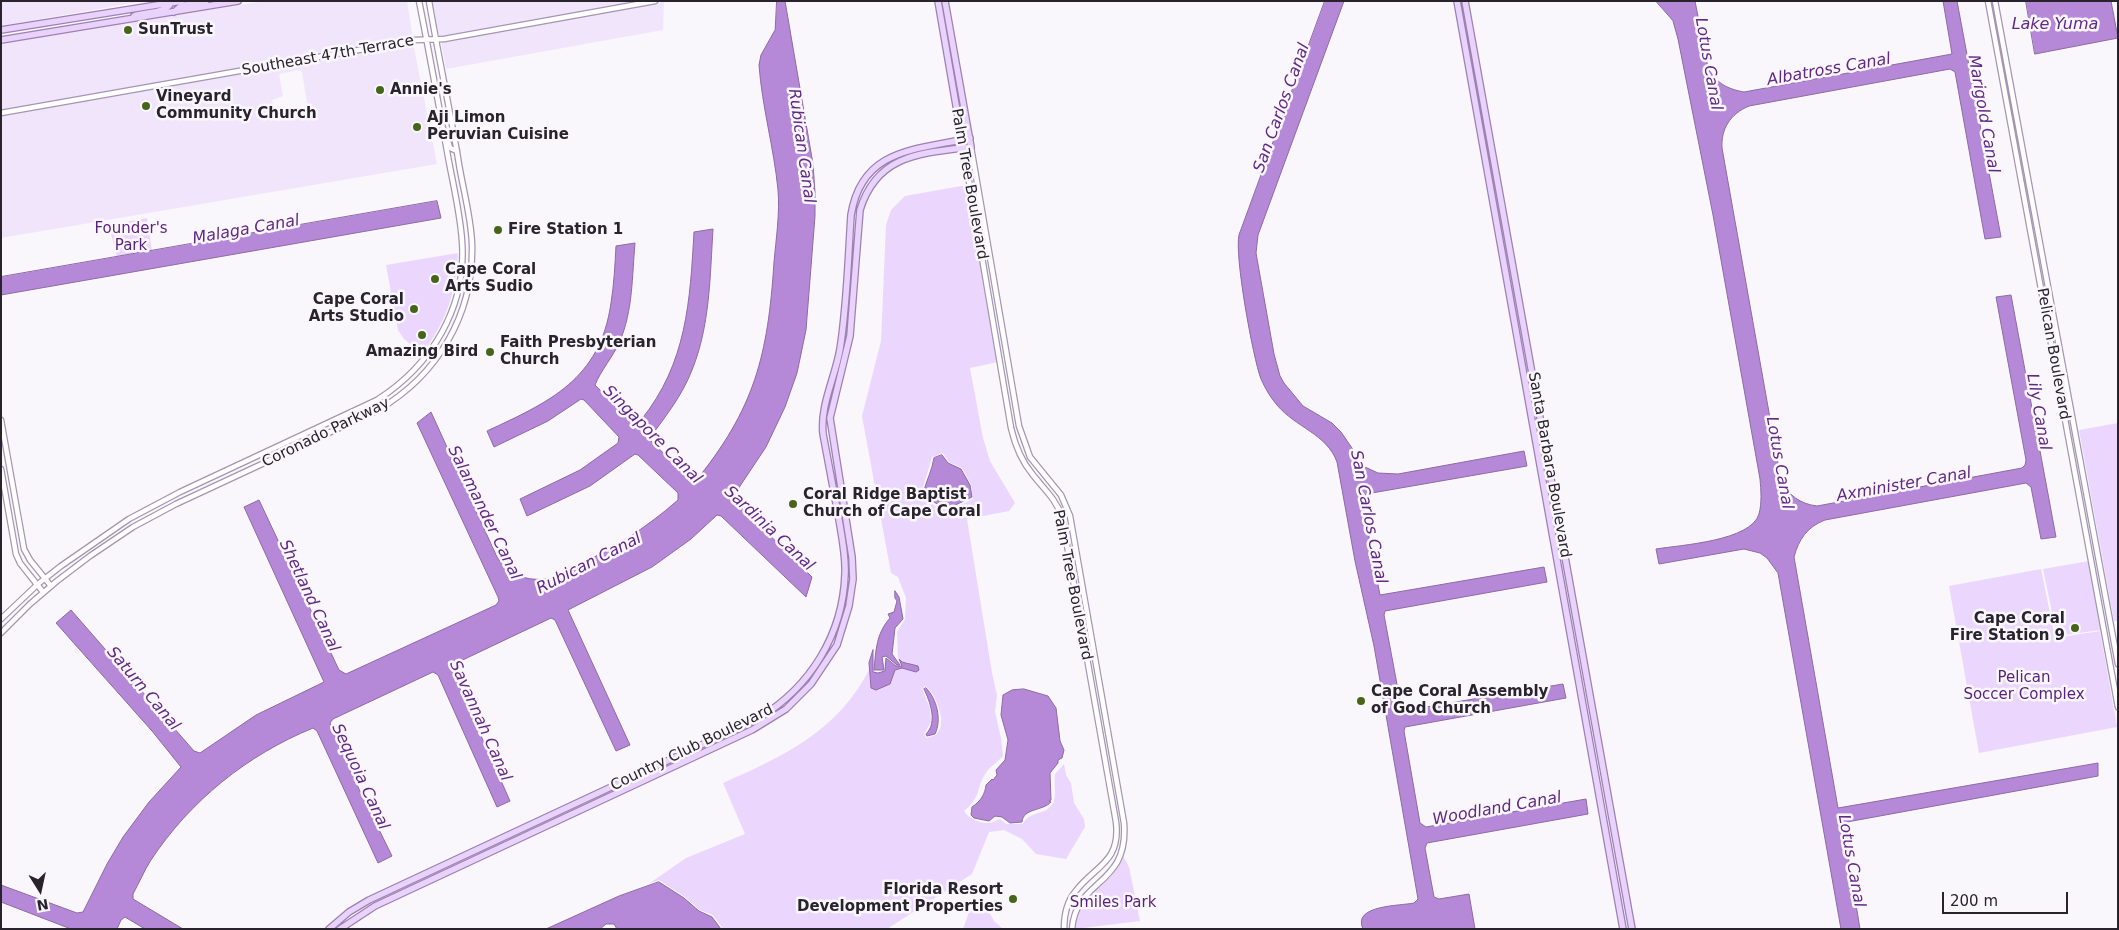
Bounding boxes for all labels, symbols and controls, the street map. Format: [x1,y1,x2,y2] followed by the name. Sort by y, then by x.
[2012,15,2098,35] water label: Lake Yuma
[1690,16,1726,112] water label: Lotus Canal
[138,21,213,39] place label: SunTrust
[122,24,134,36] marker: SunTrust
[241,32,415,80] street label: Southeast 47th Terrace
[1250,41,1314,175] water label: San Carlos Canal
[1766,50,1892,90] water label: Albatross Canal
[1963,53,2003,175] water label: Marigold Canal
[390,81,452,99] place label: Annie's
[374,84,386,96] marker: Annie's
[156,88,317,123] place label: Vineyard Community Church
[783,88,819,204] water label: Rubican Canal
[140,100,152,112] marker: Vineyard Community Church
[947,107,991,261] street label: Palm Tree Boulevard
[427,109,569,144] place label: Aji Limon Peruvian Cuisine
[411,121,423,133] marker: Aji Limon Peruvian Cuisine
[191,211,301,249] water label: Malaga Canal
[94,220,168,255] park label: Founder's Park
[508,221,623,239] place label: Fire Station 1
[492,224,504,236] marker: Fire Station 1
[445,261,536,296] place label: Cape Coral Arts Sudio
[429,273,441,285] marker: Cape Coral Arts Sudio
[2033,287,2073,421] street label: Pelican Boulevard
[309,291,404,326] place label: Cape Coral Arts Studio
[408,303,420,315] marker: Cape Coral Arts Studio
[416,329,428,341] marker: Amazing Bird
[500,334,656,369] place label: Faith Presbyterian Church
[366,343,478,361] place label: Amazing Bird
[484,346,496,358] marker: Faith Presbyterian Church
[1524,371,1574,559] street label: Santa Barbara Boulevard
[2022,372,2054,452] water label: Lily Canal
[599,382,705,488] water label: Singapore Canal
[259,394,393,472] street label: Coronado Parkway
[1761,415,1797,511] water label: Lotus Canal
[443,443,525,583] water label: Salamander Canal
[1346,449,1390,585] water label: San Carlos Canal
[1835,464,1973,506] water label: Axminister Canal
[720,482,818,576] water label: Sardinia Canal
[803,486,981,521] place label: Coral Ridge Baptist Church of Cape Coral
[787,498,799,510] marker: Coral Ridge Baptist Church of Cape Coral
[1049,508,1095,662] street label: Palm Tree Boulevard
[533,529,645,599] water label: Rubican Canal
[275,537,343,655] water label: Shetland Canal
[1950,610,2065,645] place label: Cape Coral Fire Station 9
[2069,622,2081,634] marker: Cape Coral Fire Station 9
[102,643,184,735] water label: Saturn Canal
[445,658,515,784] water label: Savannah Canal
[1963,669,2085,704] park label: Pelican Soccer Complex
[1371,683,1548,718] place label: Cape Coral Assembly of God Church
[1355,695,1367,707] marker: Cape Coral Assembly of God Church
[608,701,776,795] street label: Country Club Boulevard
[327,721,393,833] water label: Sequoia Canal
[1431,788,1563,830] water label: Woodland Canal
[1833,813,1869,909] water label: Lotus Canal
[15,865,65,915] north arrow
[797,881,1003,916] place label: Florida Resort Development Properties
[1944,882,2070,914] scale bar
[1950,892,1998,910] text: 200 m
[1007,893,1019,905] marker: Florida Resort Development Properties
[1070,894,1156,912] park label: Smiles Park
[35,896,50,914] text: N

